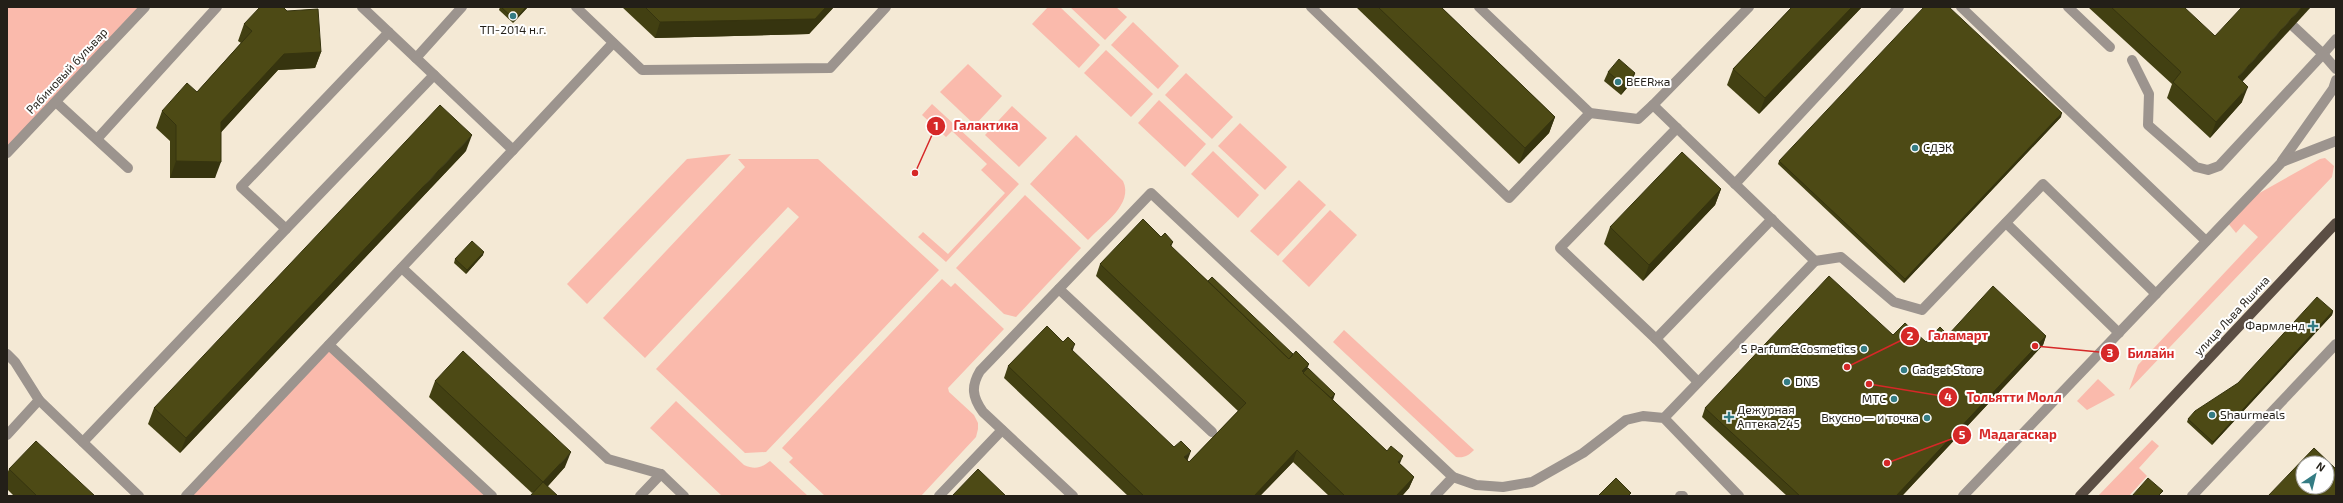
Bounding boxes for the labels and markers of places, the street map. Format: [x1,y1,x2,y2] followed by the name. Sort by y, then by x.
[508,11,518,21] marker: ТП-2014 н.г.
[480,22,546,36] place label: ТП-2014 н.г.
[1626,74,1670,88] place label: BEERжа
[1613,77,1623,87] marker: BEERжа
[926,113,1027,138] callout: Галактика
[1923,140,1952,154] place label: СДЭК
[1910,143,1920,153] marker: СДЭК
[2245,318,2305,332] place label: Фармленд
[2308,321,2318,331] marker: Фармленд
[1900,323,1997,348] callout: Галамарт
[1741,341,1856,355] place label: S Parfum&Cosmetics
[2100,341,2183,366] callout: Билайн
[1859,344,1869,354] marker: S Parfum&Cosmetics
[1912,362,1983,376] place label: Gadget Store
[1899,365,1909,375] marker: Gadget Store
[1795,374,1818,388] place label: DNS
[1782,377,1792,387] marker: DNS
[1938,385,2070,410] callout: Тольятти Молл
[1862,391,1886,405] place label: МТС
[1889,394,1899,404] marker: МТС
[1737,402,1800,430] place label: Дежурная Аптека 245
[2220,407,2285,421] place label: Shaurmeals
[1821,410,1919,425] place label: Вкусно — и точка
[2207,410,2217,420] marker: Shaurmeals
[1724,412,1734,422] marker: Дежурная Аптека 245
[1922,413,1932,423] marker: Вкусно — и точка
[1952,422,2065,447] callout: Мадагаскар

